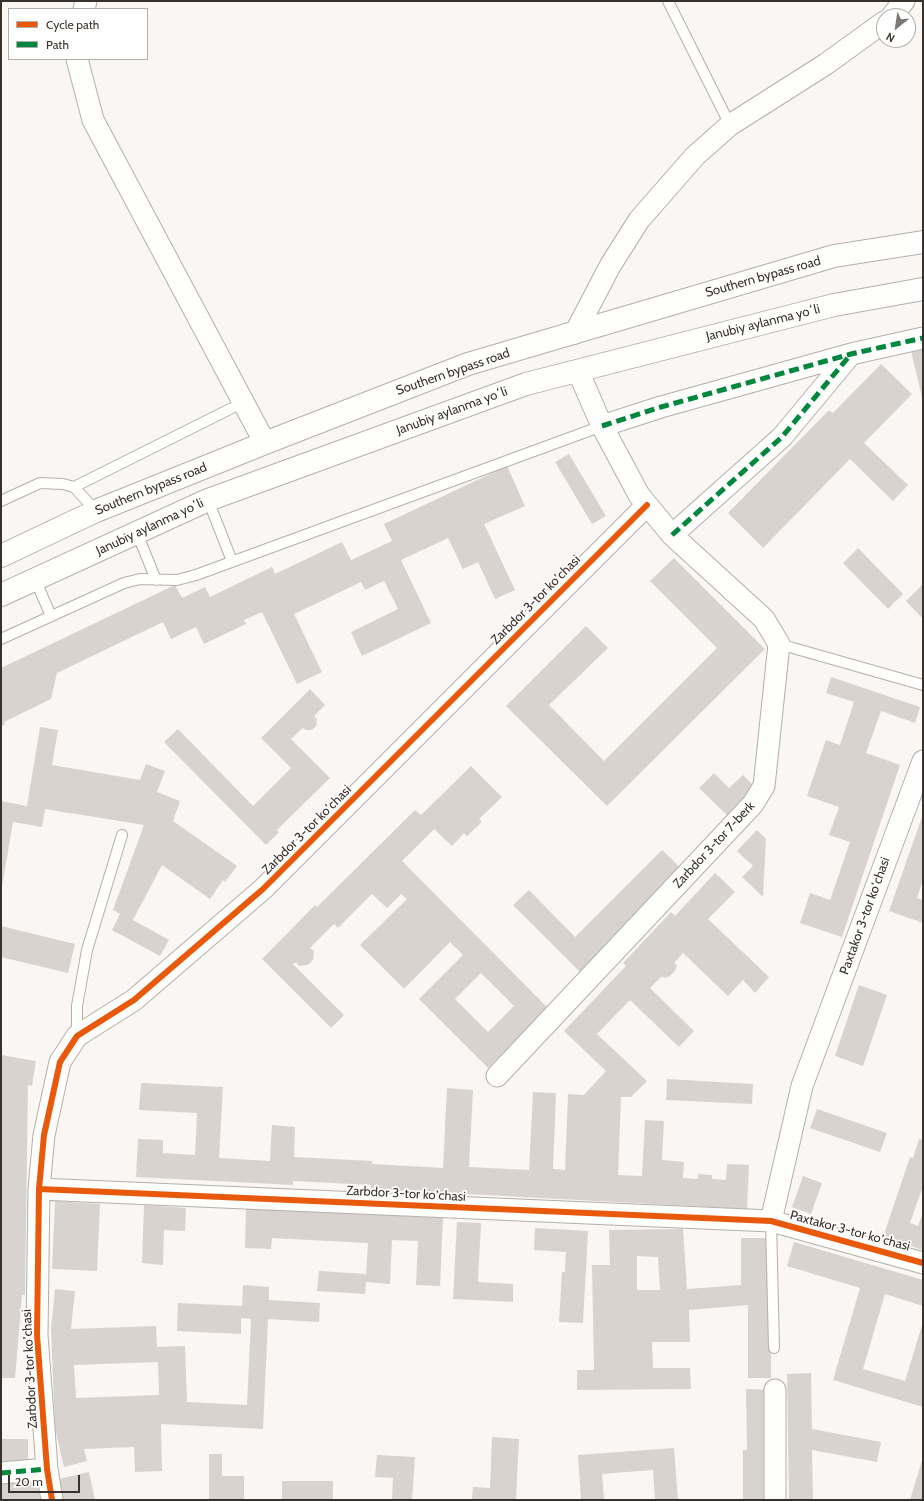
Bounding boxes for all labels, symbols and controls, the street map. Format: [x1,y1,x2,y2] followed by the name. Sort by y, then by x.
[8,8,148,60] legend
[876,8,916,48] north arrow
[46,17,99,32] text: Cycle path
[884,30,897,46] text: N
[46,37,69,52] text: Path
[704,253,822,301] street label: Southern bypass road
[704,301,822,345] street label: Janubiy aylanma yoʻli
[394,345,512,399] street label: Southern bypass road
[394,384,510,438] street label: Janubiy aylanma yoʻli
[93,459,209,519] street label: Southern bypass road
[94,495,206,559] street label: Janubiy aylanma yoʻli
[488,552,584,648] street label: Zarbdor 3-tor koʼchasi
[259,782,355,878] street label: Zarbdor 3-tor koʼchasi
[670,799,758,891] street label: Zarbdor 3-tor 7-berk
[837,855,893,977] street label: Paxtakor 3-tor koʼchasi
[346,1183,466,1205] street label: Zarbdor 3-tor koʼchasi
[788,1207,912,1255] street label: Paxtakor 3-tor koʼchasi
[19,1309,41,1429] street label: Zarbdor 3-tor koʼchasi
[10,1467,82,1493] scale bar
[15,1474,43,1489] text: 20 m

